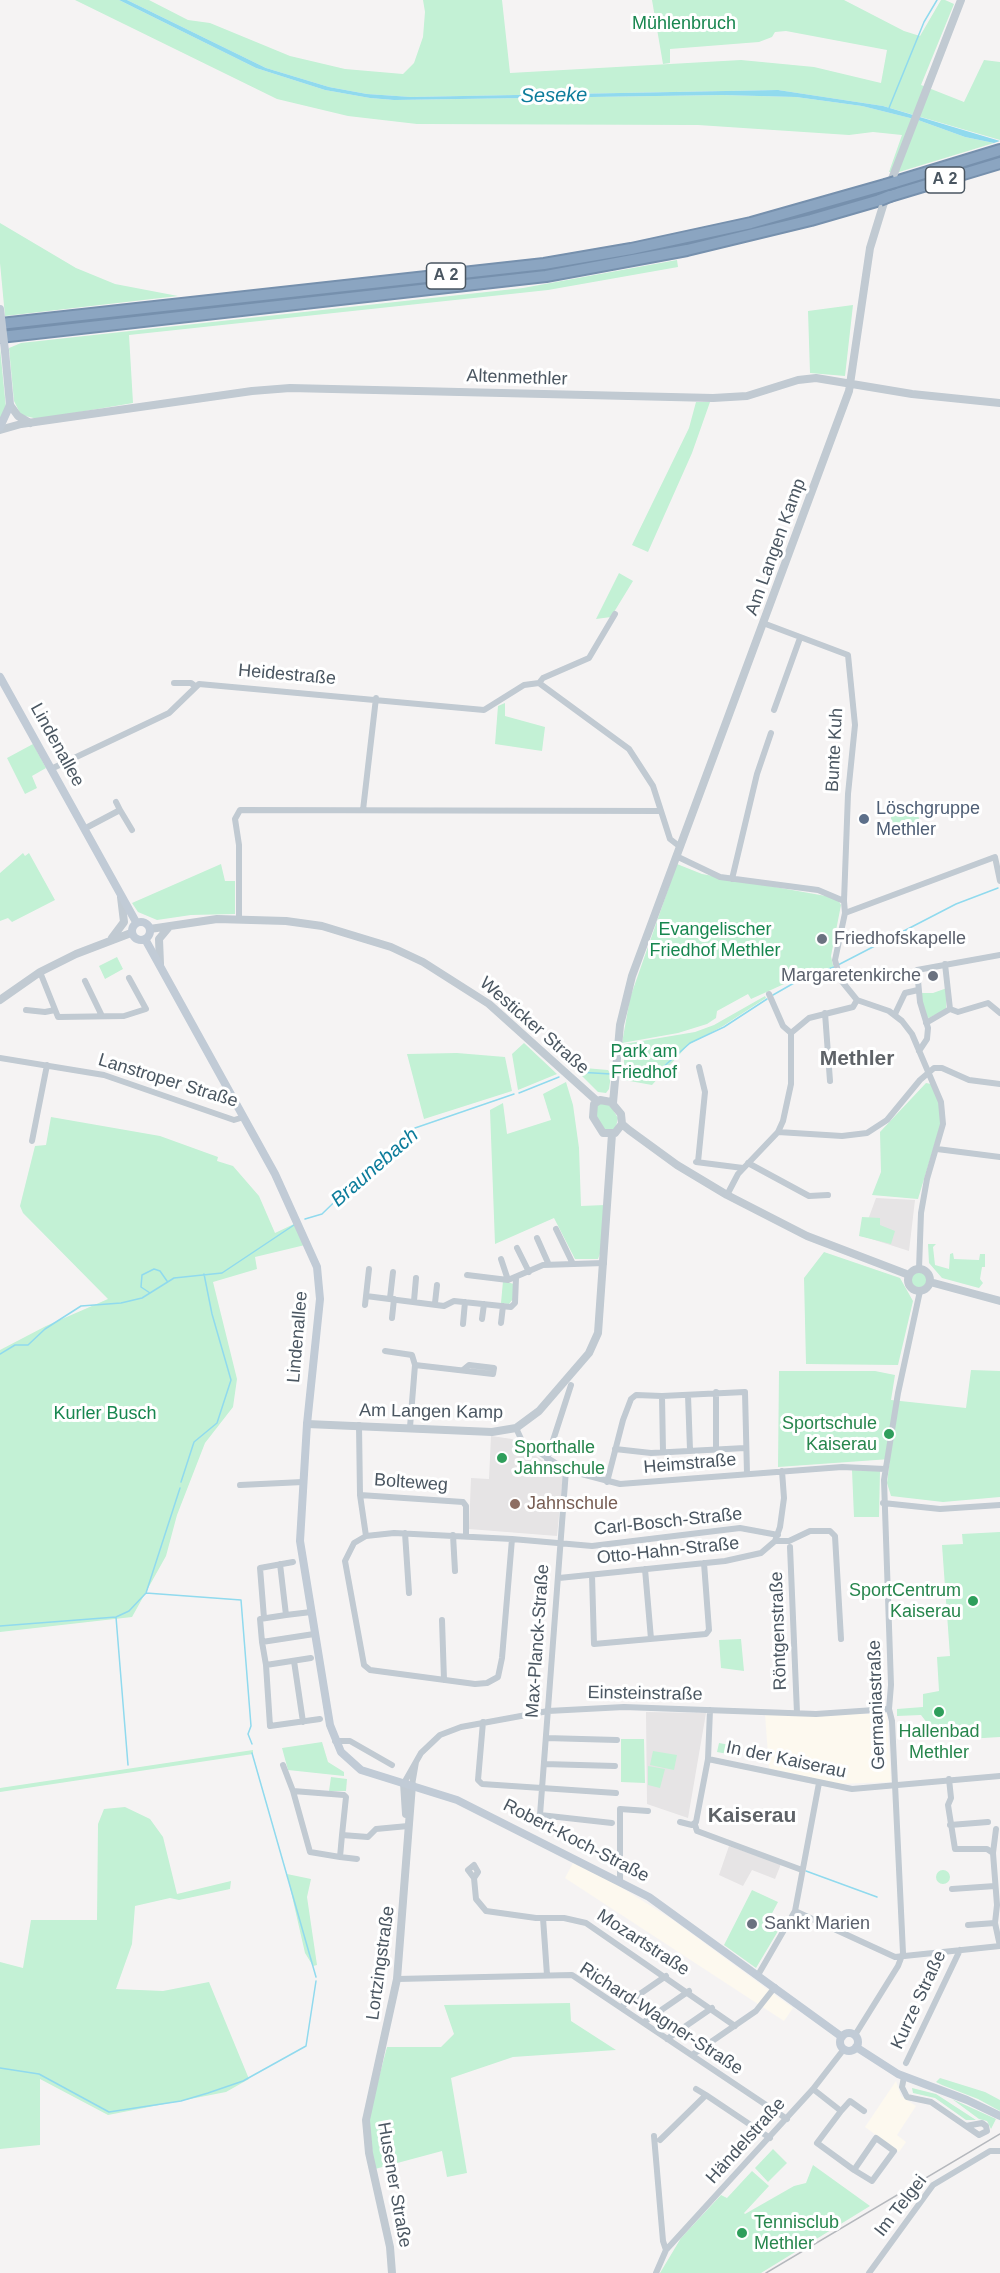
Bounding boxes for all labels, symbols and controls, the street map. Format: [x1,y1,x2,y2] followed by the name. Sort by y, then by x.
[632,13,736,35] park label: Mühlenbruch
[520,83,588,109] water label: Seseke
[926,167,964,193] road number: A 2
[426,263,466,289] road number: A 2
[466,365,568,391] street label: Altenmethler
[741,476,811,618] street label: Am Langen Kamp
[237,660,337,690] street label: Heidestraße
[25,699,89,791] street label: Lindenallee
[822,707,848,793] street label: Bunte Kuh
[876,798,980,840] place label: Löschgruppe Methler
[857,812,871,826] marker: Löschgruppe Methler
[649,919,781,962] park label: Evangelischer Friedhof Methler
[834,928,966,950] place label: Friedhofskapelle
[815,932,829,946] marker: Friedhofskapelle
[781,965,921,987] place label: Margaretenkirche
[926,969,940,983] marker: Margaretenkirche
[475,973,593,1079] street label: Westicker Straße
[610,1041,678,1084] park label: Park am Friedhof
[820,1046,894,1072] district label: Methler
[95,1049,241,1113] street label: Lanstroper Straße
[326,1124,424,1212] water label: Braunebach
[283,1290,313,1384] street label: Lindenallee
[359,1400,503,1424] street label: Am Langen Kamp
[53,1403,157,1425] park label: Kurler Busch
[782,1413,877,1456] place label: Sportschule Kaiserau
[882,1427,896,1441] marker: Sportschule Kaiserau
[514,1437,605,1480] place label: Sporthalle Jahnschule
[643,1449,737,1479] street label: Heimstraße
[495,1451,509,1465] marker: Sporthalle Jahnschule
[373,1470,449,1496] street label: Bolteweg
[527,1493,618,1515] place label: Jahnschule
[508,1497,522,1511] marker: Jahnschule
[593,1503,743,1541] street label: Carl-Bosch-Straße
[596,1533,740,1569] street label: Otto-Hahn-Straße
[522,1563,554,1719] street label: Max-Planck-Straße
[766,1571,792,1691] street label: Röntgenstraße
[849,1580,961,1622] place label: SportCentrum Kaiserau
[966,1594,980,1608] marker: SportCentrum Kaiserau
[864,1640,890,1770] street label: Germaniastraße
[587,1682,703,1706] street label: Einsteinstraße
[932,1705,946,1719] marker: Hallenbad Methler
[898,1721,980,1764] place label: Hallenbad Methler
[724,1737,848,1783] street label: In der Kaiserau
[499,1795,653,1887] street label: Robert-Koch-Straße
[708,1803,796,1829] district label: Kaiserau
[362,1905,400,2021] street label: Lortzingstraße
[593,1905,693,1981] street label: Mozartstraße
[764,1913,870,1935] place label: Sankt Marien
[745,1917,759,1931] marker: Sankt Marien
[887,1947,951,2053] street label: Kurze Straße
[575,1958,747,2080] street label: Richard-Wagner-Straße
[702,2094,790,2188] street label: Händelstraße
[372,2121,416,2249] street label: Husener Straße
[870,2171,932,2241] street label: Im Telgei
[754,2212,839,2254] place label: Tennisclub Methler
[735,2226,749,2240] marker: Tennisclub Methler

